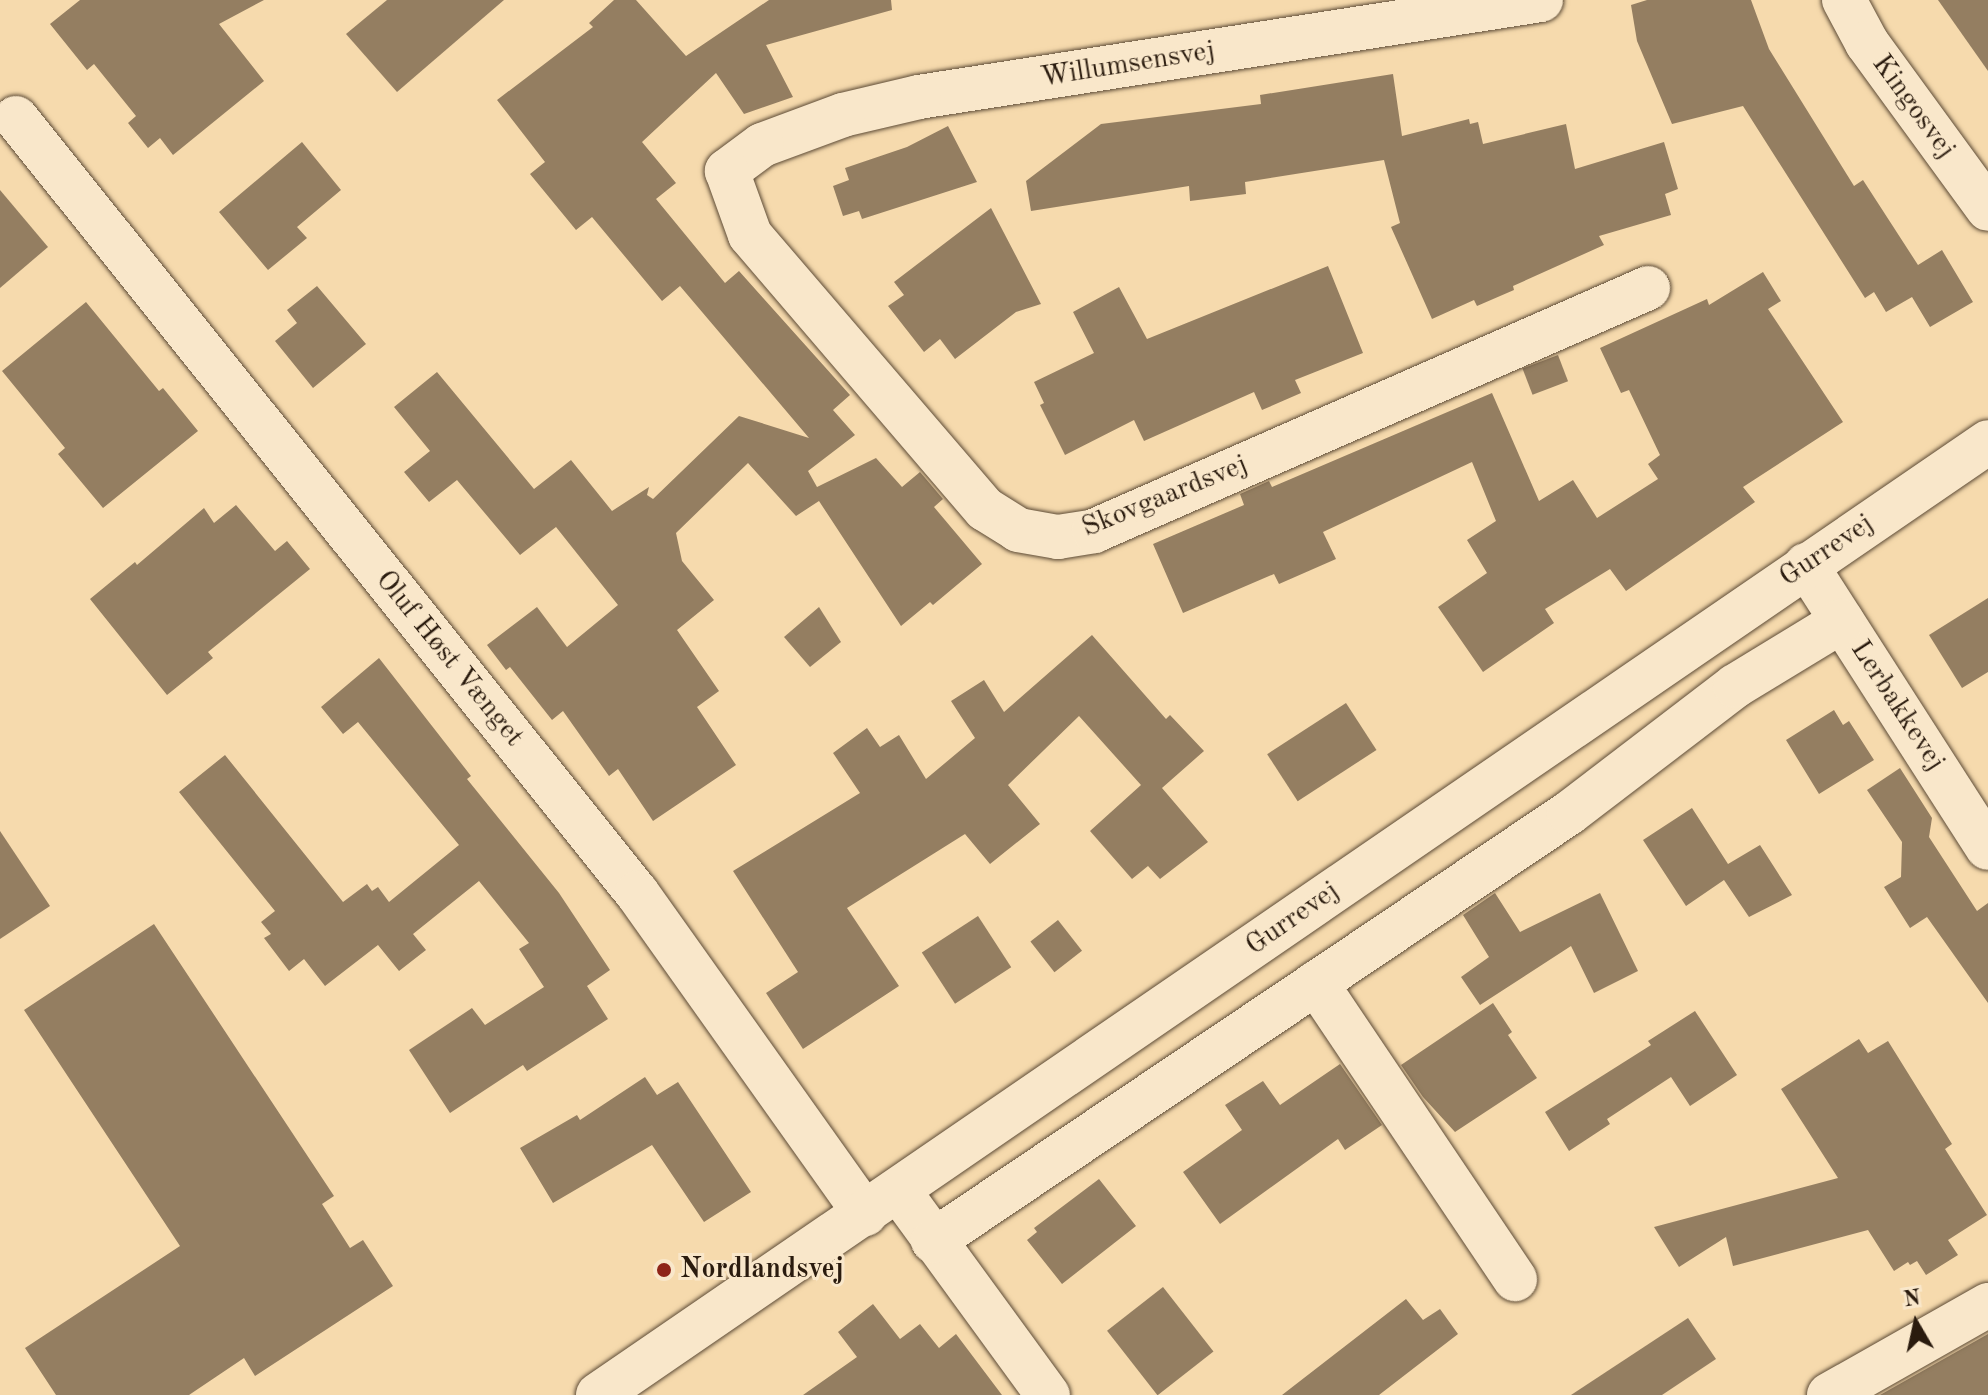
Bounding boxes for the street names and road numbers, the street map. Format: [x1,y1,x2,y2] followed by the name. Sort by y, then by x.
[1038,35,1218,95] street label: Willumsensvej
[1864,48,1962,166] street label: Kingosvej
[1077,448,1253,546] street label: Skovgaardsvej
[1774,507,1880,595] street label: Gurrevej
[368,564,530,754] street label: Oluf Høst Vænget
[1842,635,1952,777] street label: Lerbakkevej
[1240,875,1346,963] street label: Gurrevej

